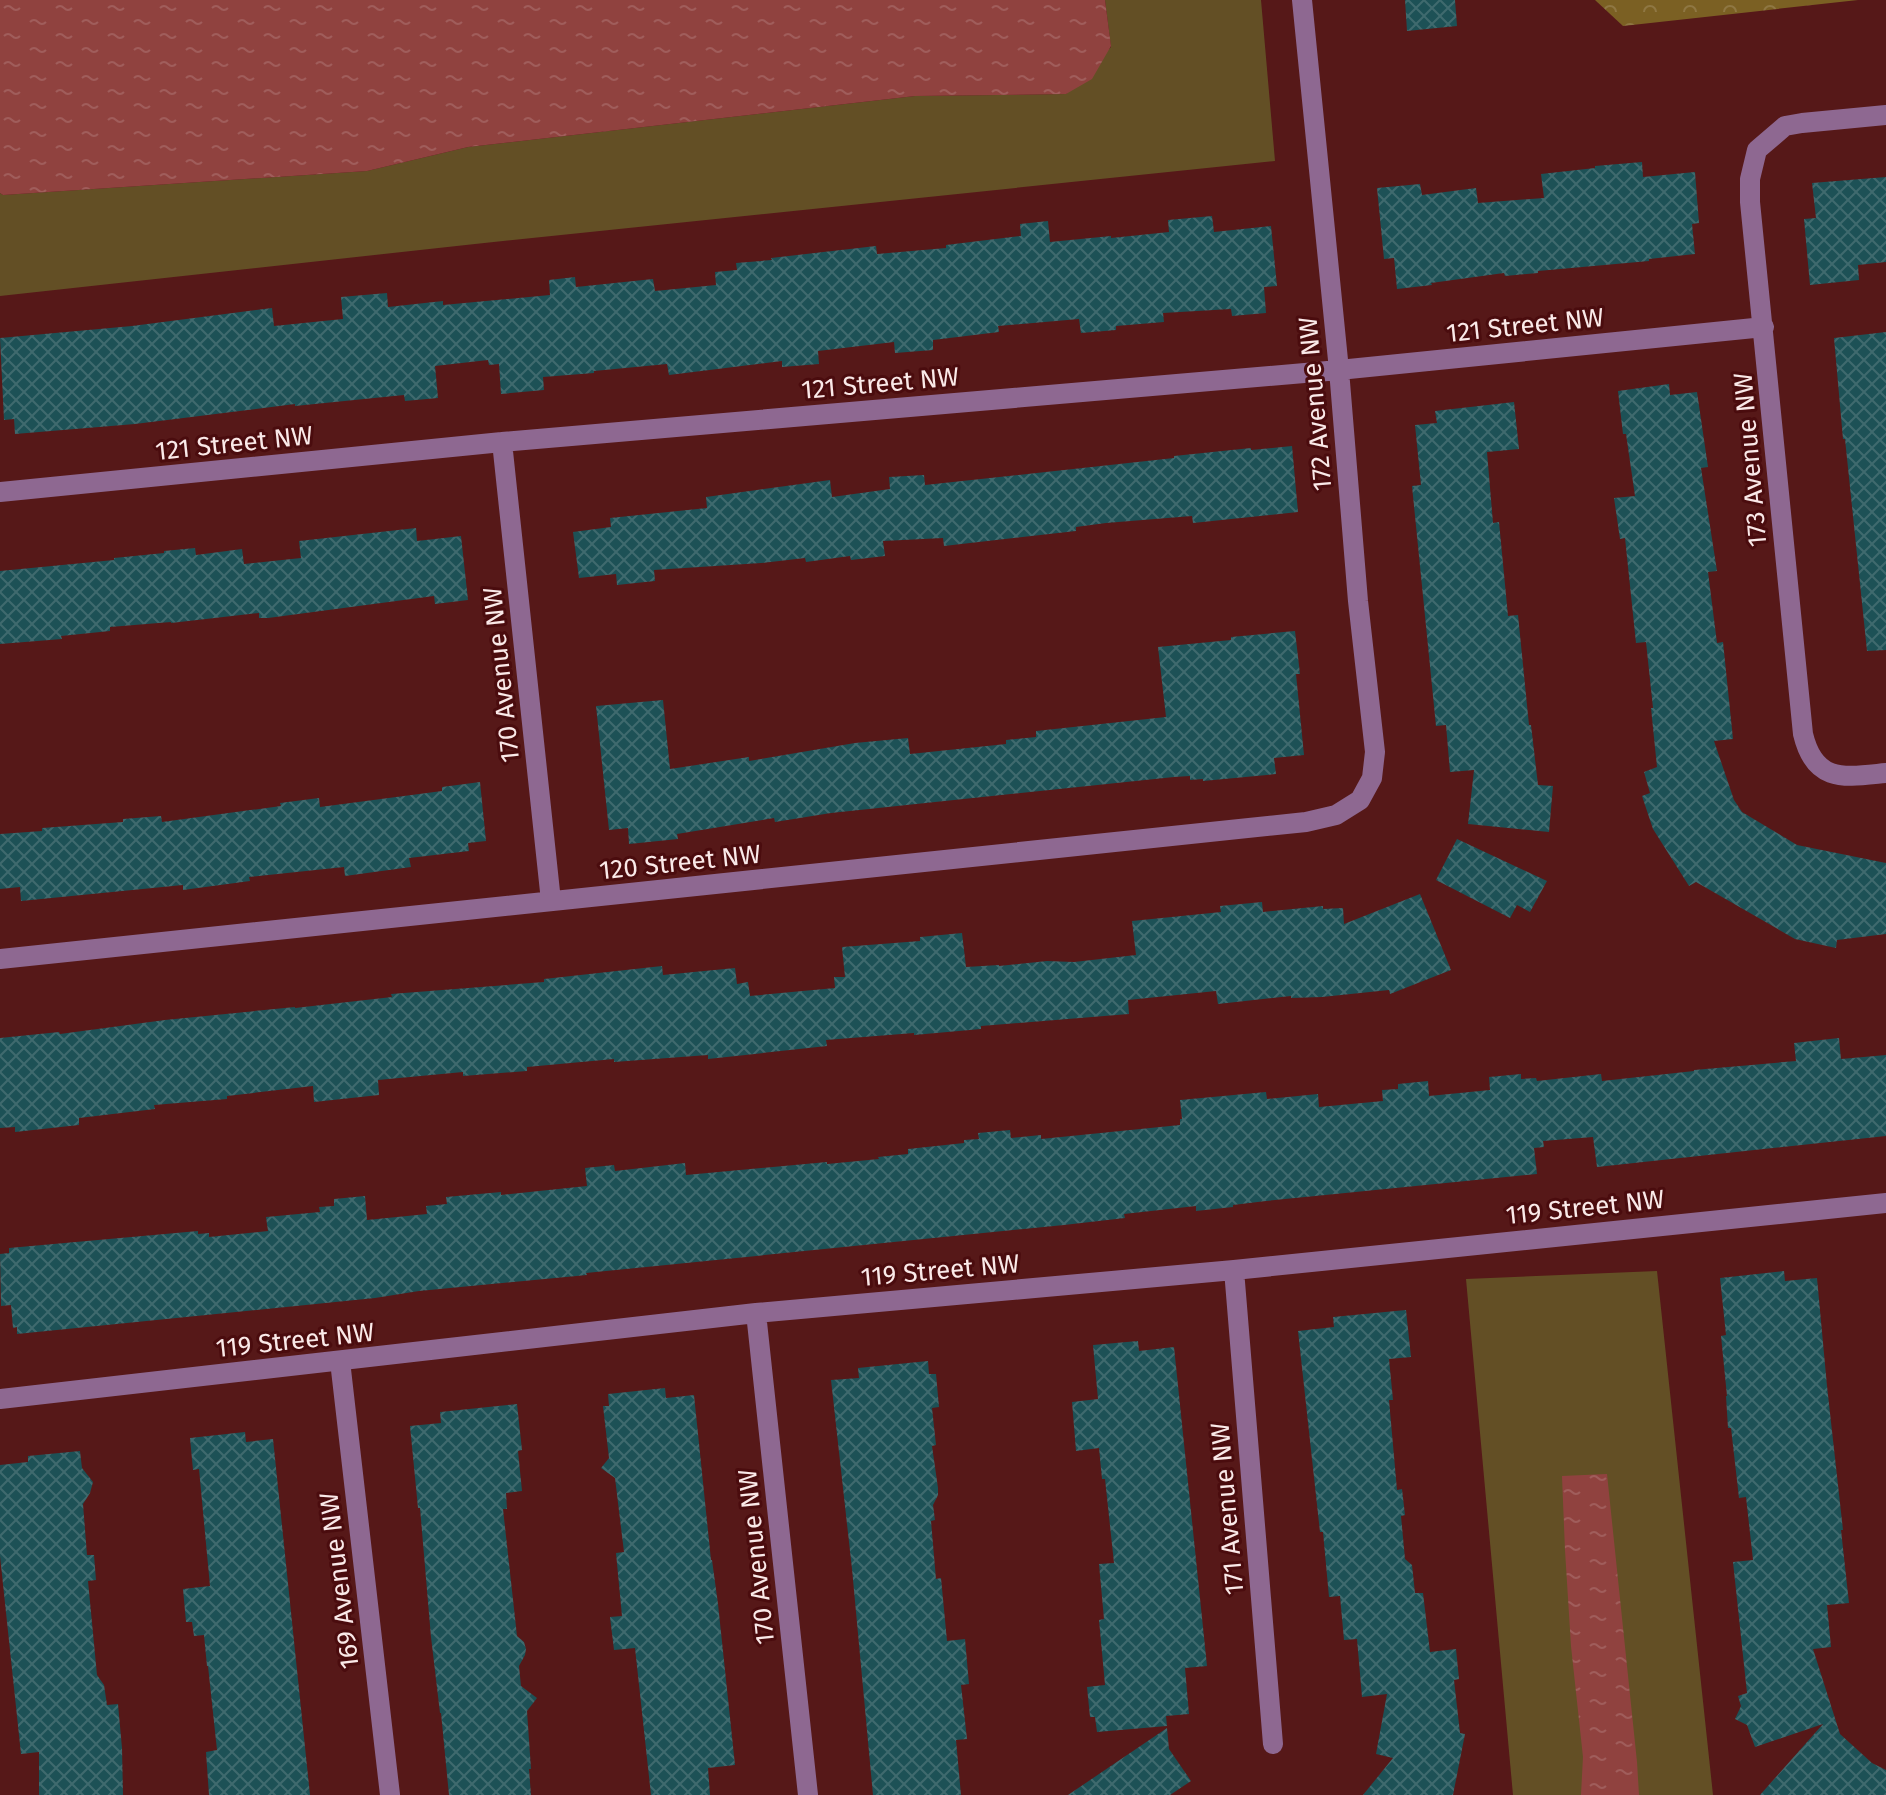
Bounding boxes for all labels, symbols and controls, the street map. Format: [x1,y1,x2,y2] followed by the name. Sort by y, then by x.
[1445,302,1605,349] street label: 121 Street NW
[1292,316,1339,492] street label: 172 Avenue NW
[800,361,960,406] street label: 121 Street NW
[1727,372,1774,548] street label: 173 Avenue NW
[154,420,314,467] street label: 121 Street NW
[477,586,526,764] street label: 170 Avenue NW
[598,839,762,886] street label: 120 Street NW
[1504,1184,1666,1231] street label: 119 Street NW
[859,1248,1021,1293] street label: 119 Street NW
[214,1317,376,1364] street label: 119 Street NW
[1205,1421,1250,1596] street label: 171 Avenue NW
[732,1468,781,1646] street label: 170 Avenue NW
[313,1491,366,1671] street label: 169 Avenue NW

